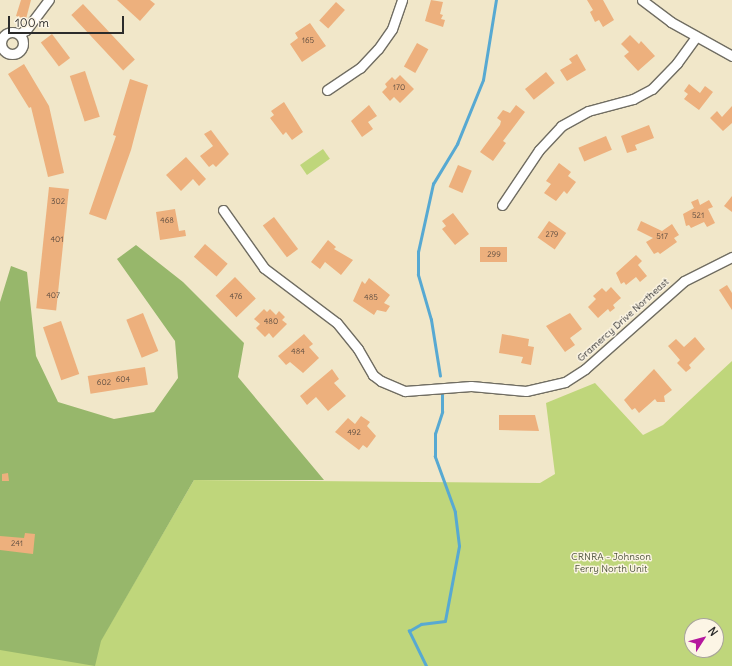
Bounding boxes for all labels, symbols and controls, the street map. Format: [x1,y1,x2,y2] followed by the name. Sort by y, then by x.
[10,8,126,34] scale bar
[15,15,49,30] text: 100 m
[302,36,314,46] house number: 165
[393,83,405,93] house number: 170
[51,197,65,207] house number: 302
[692,211,704,221] house number: 521
[160,216,174,226] house number: 468
[546,230,558,240] house number: 279
[656,232,668,242] house number: 517
[50,235,64,245] house number: 401
[487,250,501,260] house number: 299
[575,276,671,364] street label: Gramercy Drive Northeast
[46,291,60,301] house number: 407
[230,292,242,302] house number: 476
[364,293,378,303] house number: 485
[264,317,278,327] house number: 480
[291,347,305,357] house number: 484
[116,375,130,385] house number: 604
[97,378,111,388] house number: 602
[347,428,361,438] house number: 492
[11,539,23,549] house number: 241
[571,550,651,574] park label: CRNRA - Johnson Ferry North Unit
[684,618,724,658] north arrow
[705,624,721,639] text: N

